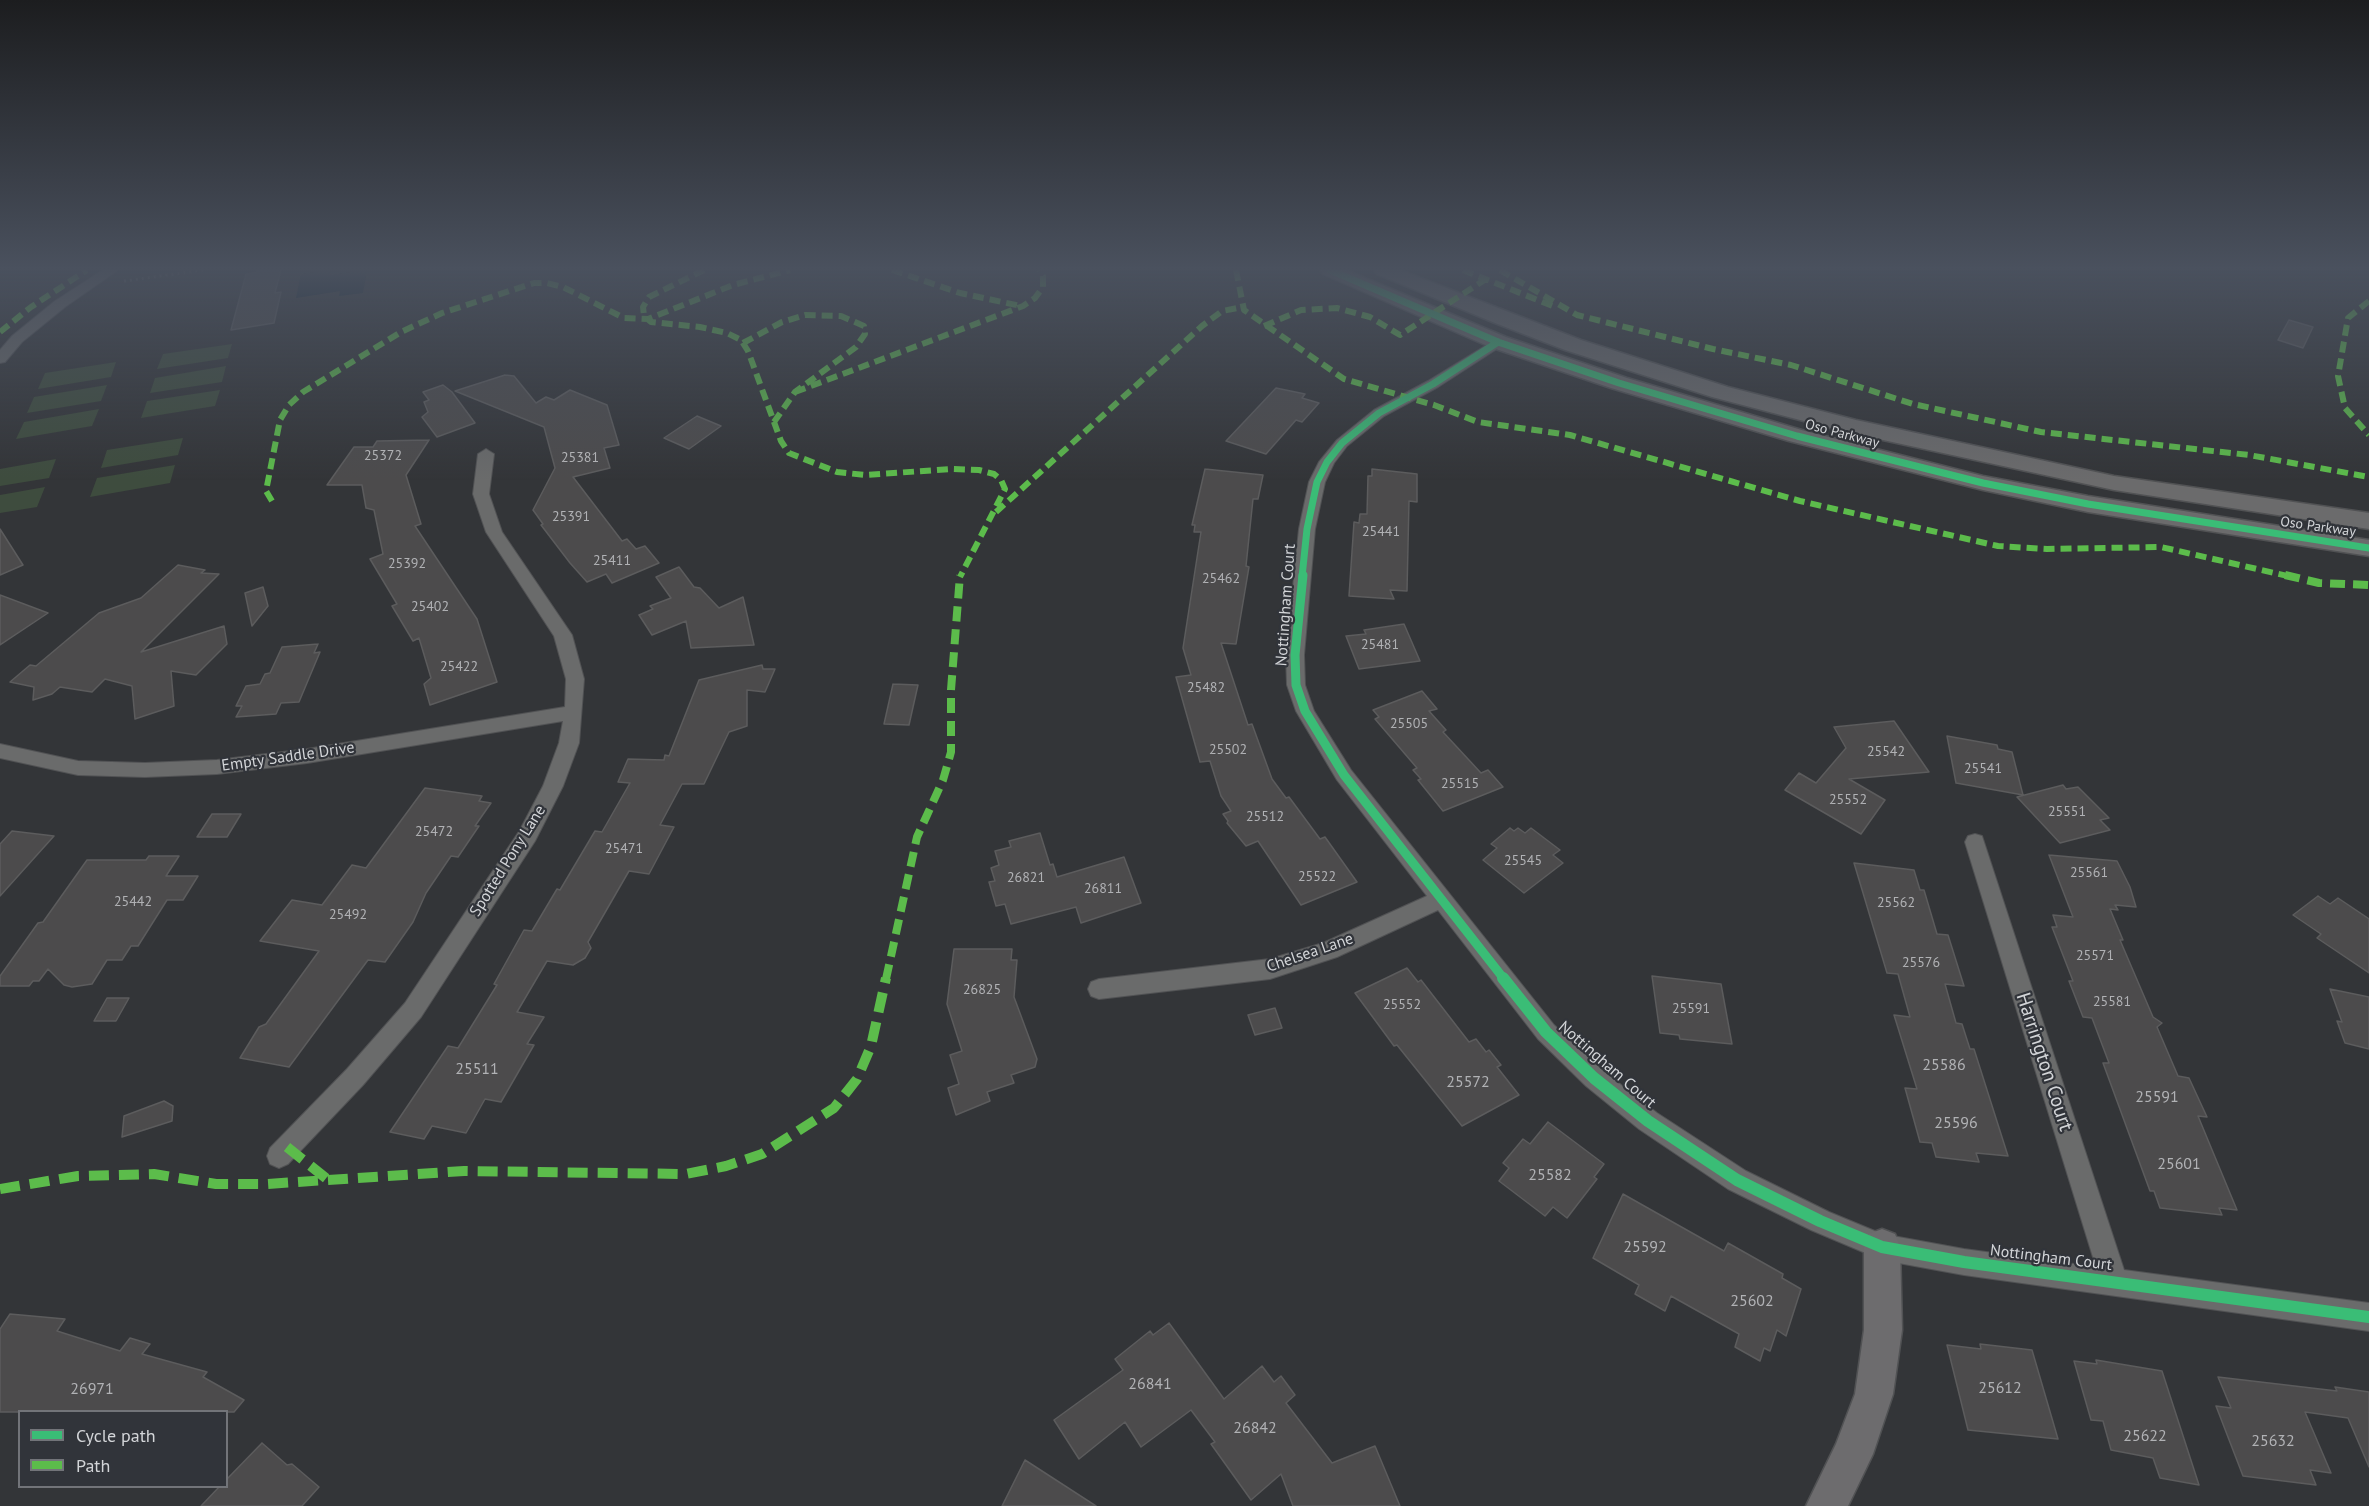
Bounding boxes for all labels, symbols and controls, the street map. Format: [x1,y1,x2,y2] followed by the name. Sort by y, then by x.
[1803,416,1881,452] street label: Oso Parkway
[364,448,402,464] house number: 25372
[561,450,599,466] house number: 25381
[552,509,590,525] house number: 25391
[2279,513,2357,541] street label: Oso Parkway
[1362,524,1400,540] house number: 25441
[1272,543,1300,667] street label: Nottingham Court
[593,553,631,569] house number: 25411
[388,556,426,572] house number: 25392
[1202,571,1240,587] house number: 25462
[411,599,449,615] house number: 25402
[1361,637,1399,653] house number: 25481
[440,659,478,675] house number: 25422
[1187,680,1225,696] house number: 25482
[1390,716,1428,732] house number: 25505
[220,738,356,776] street label: Empty Saddle Drive
[1209,742,1247,758] house number: 25502
[1867,744,1905,760] house number: 25542
[1964,761,2002,777] house number: 25541
[1441,776,1479,792] house number: 25515
[1829,792,1867,808] house number: 25552
[466,802,550,920] street label: Spotted Pony Lane
[2048,804,2086,820] house number: 25551
[1246,809,1284,825] house number: 25512
[415,824,453,840] house number: 25472
[605,841,643,857] house number: 25471
[1504,853,1542,869] house number: 25545
[2070,865,2108,881] house number: 25561
[1298,869,1336,885] house number: 25522
[1007,870,1045,886] house number: 26821
[1084,881,1122,897] house number: 26811
[114,894,152,910] house number: 25442
[1877,895,1915,911] house number: 25562
[329,907,367,923] house number: 25492
[1264,929,1356,977] street label: Chelsea Lane
[2076,948,2114,964] house number: 25571
[1902,955,1940,971] house number: 25576
[963,982,1001,998] house number: 26825
[2010,990,2078,1134] street label: Harrington Court
[2093,994,2131,1010] house number: 25581
[1383,997,1421,1013] house number: 25552
[1672,1001,1710,1017] house number: 25591
[1554,1017,1660,1113] street label: Nottingham Court
[1922,1055,1966,1075] house number: 25586
[455,1059,499,1079] house number: 25511
[1446,1072,1490,1092] house number: 25572
[2135,1087,2179,1107] house number: 25591
[1934,1113,1978,1133] house number: 25596
[2157,1154,2201,1174] house number: 25601
[1528,1165,1572,1185] house number: 25582
[1623,1237,1667,1257] house number: 25592
[1989,1241,2113,1275] street label: Nottingham Court
[1730,1291,1774,1311] house number: 25602
[1128,1374,1172,1394] house number: 26841
[1978,1378,2022,1398] house number: 25612
[70,1379,114,1399] house number: 26971
[18,1410,228,1488] legend
[1233,1418,1277,1438] house number: 26842
[76,1424,156,1447] text: Cycle path
[2123,1426,2167,1446] house number: 25622
[2251,1431,2295,1451] house number: 25632
[76,1454,110,1477] text: Path

